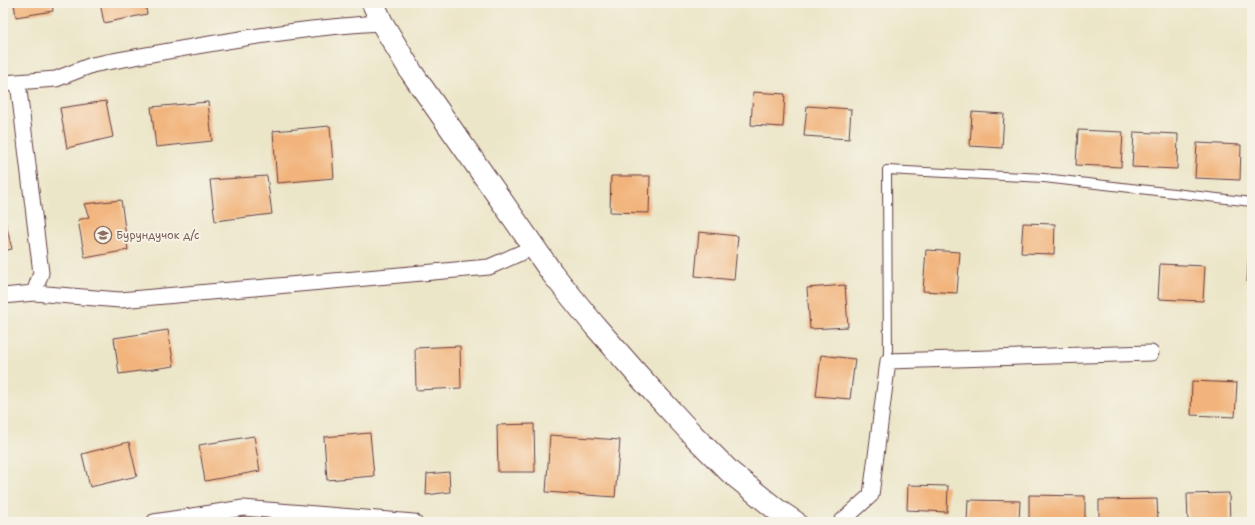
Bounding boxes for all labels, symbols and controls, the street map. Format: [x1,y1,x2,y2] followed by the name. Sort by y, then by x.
[93,225,113,245] school or university icon: Бурундучок д/с
[116,228,200,243] place label: Бурундучок д/с

